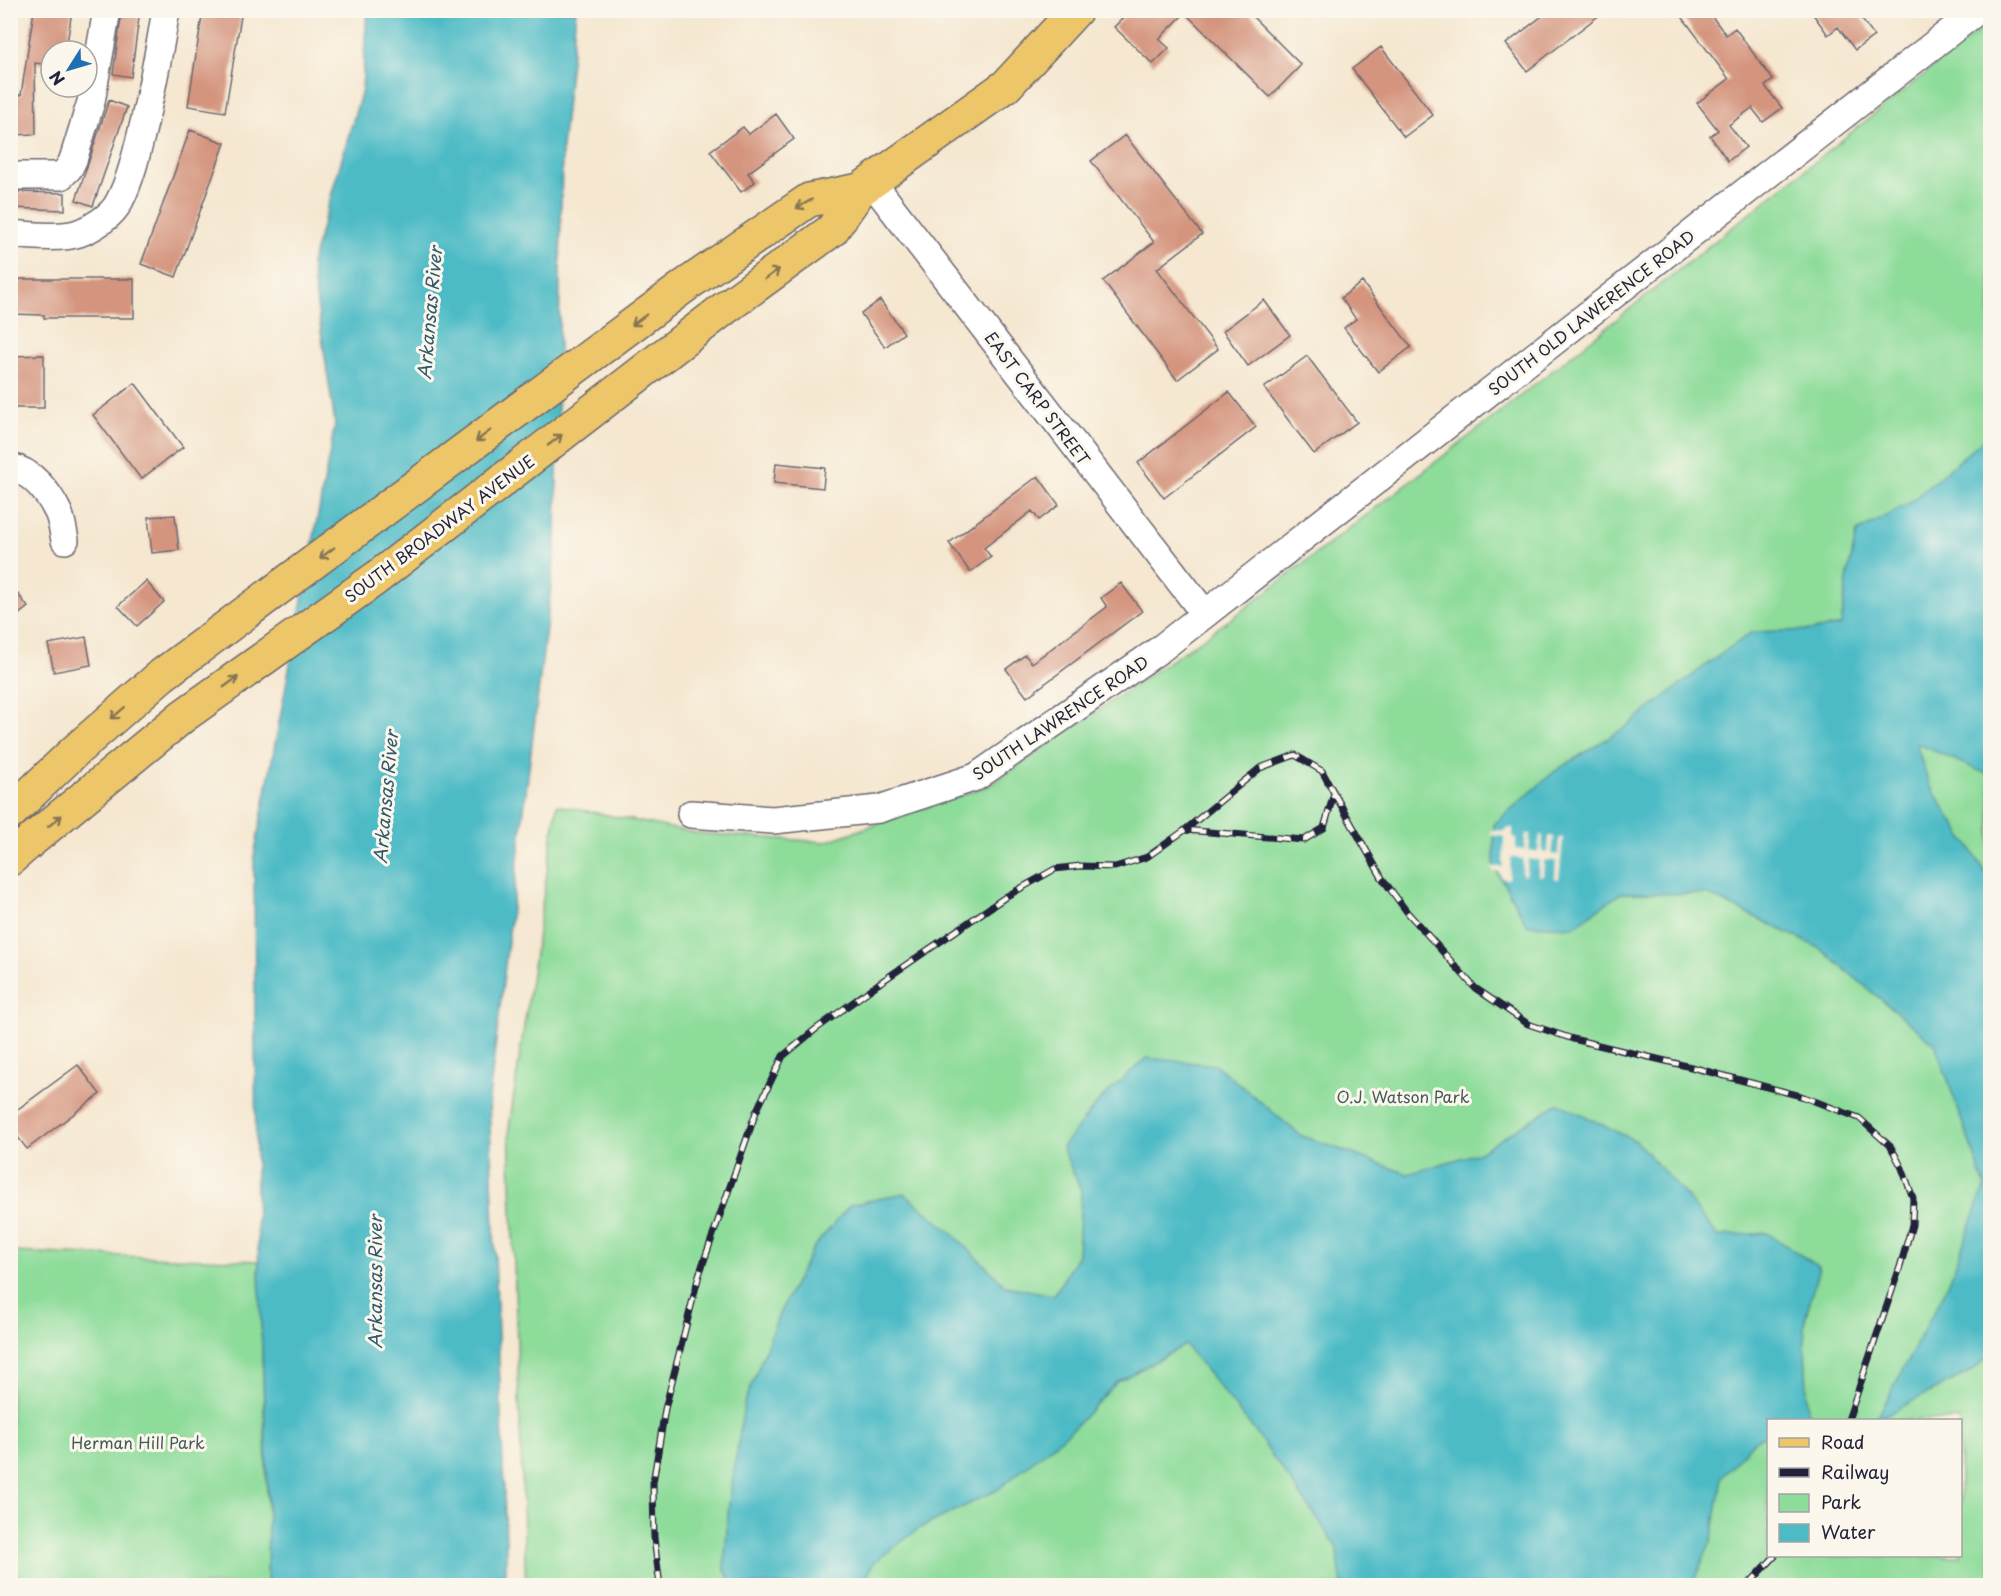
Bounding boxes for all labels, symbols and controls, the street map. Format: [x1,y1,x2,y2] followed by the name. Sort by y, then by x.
[39,39,99,99] north arrow
[43,66,70,91] text: N
[796,199,813,211] one-way arrow
[1483,224,1699,400] street label: SOUTH OLD LAWERENCE ROAD
[410,243,449,381] water label: Arkansas River
[764,268,780,280] one-way arrow
[632,314,648,326] one-way arrow
[980,326,1096,470] street label: EAST CARP STREET
[475,430,491,443] one-way arrow
[547,433,563,446] one-way arrow
[339,449,539,607] street label: SOUTH BROADWAY AVENUE
[319,546,335,559] one-way arrow
[967,649,1153,785] street label: SOUTH LAWRENCE ROAD
[222,676,238,688] one-way arrow
[111,706,126,720] one-way arrow
[366,727,405,865] water label: Arkansas River
[47,815,63,828] one-way arrow
[1337,1084,1470,1108] park label: O.J. Watson Park
[361,1213,388,1349] water label: Arkansas River
[1767,1419,1962,1557] legend
[1821,1428,1865,1455] text: Road
[71,1430,205,1454] park label: Herman Hill Park
[1821,1458,1889,1485] text: Railway
[1821,1488,1861,1515] text: Park
[1821,1518,1876,1545] text: Water

